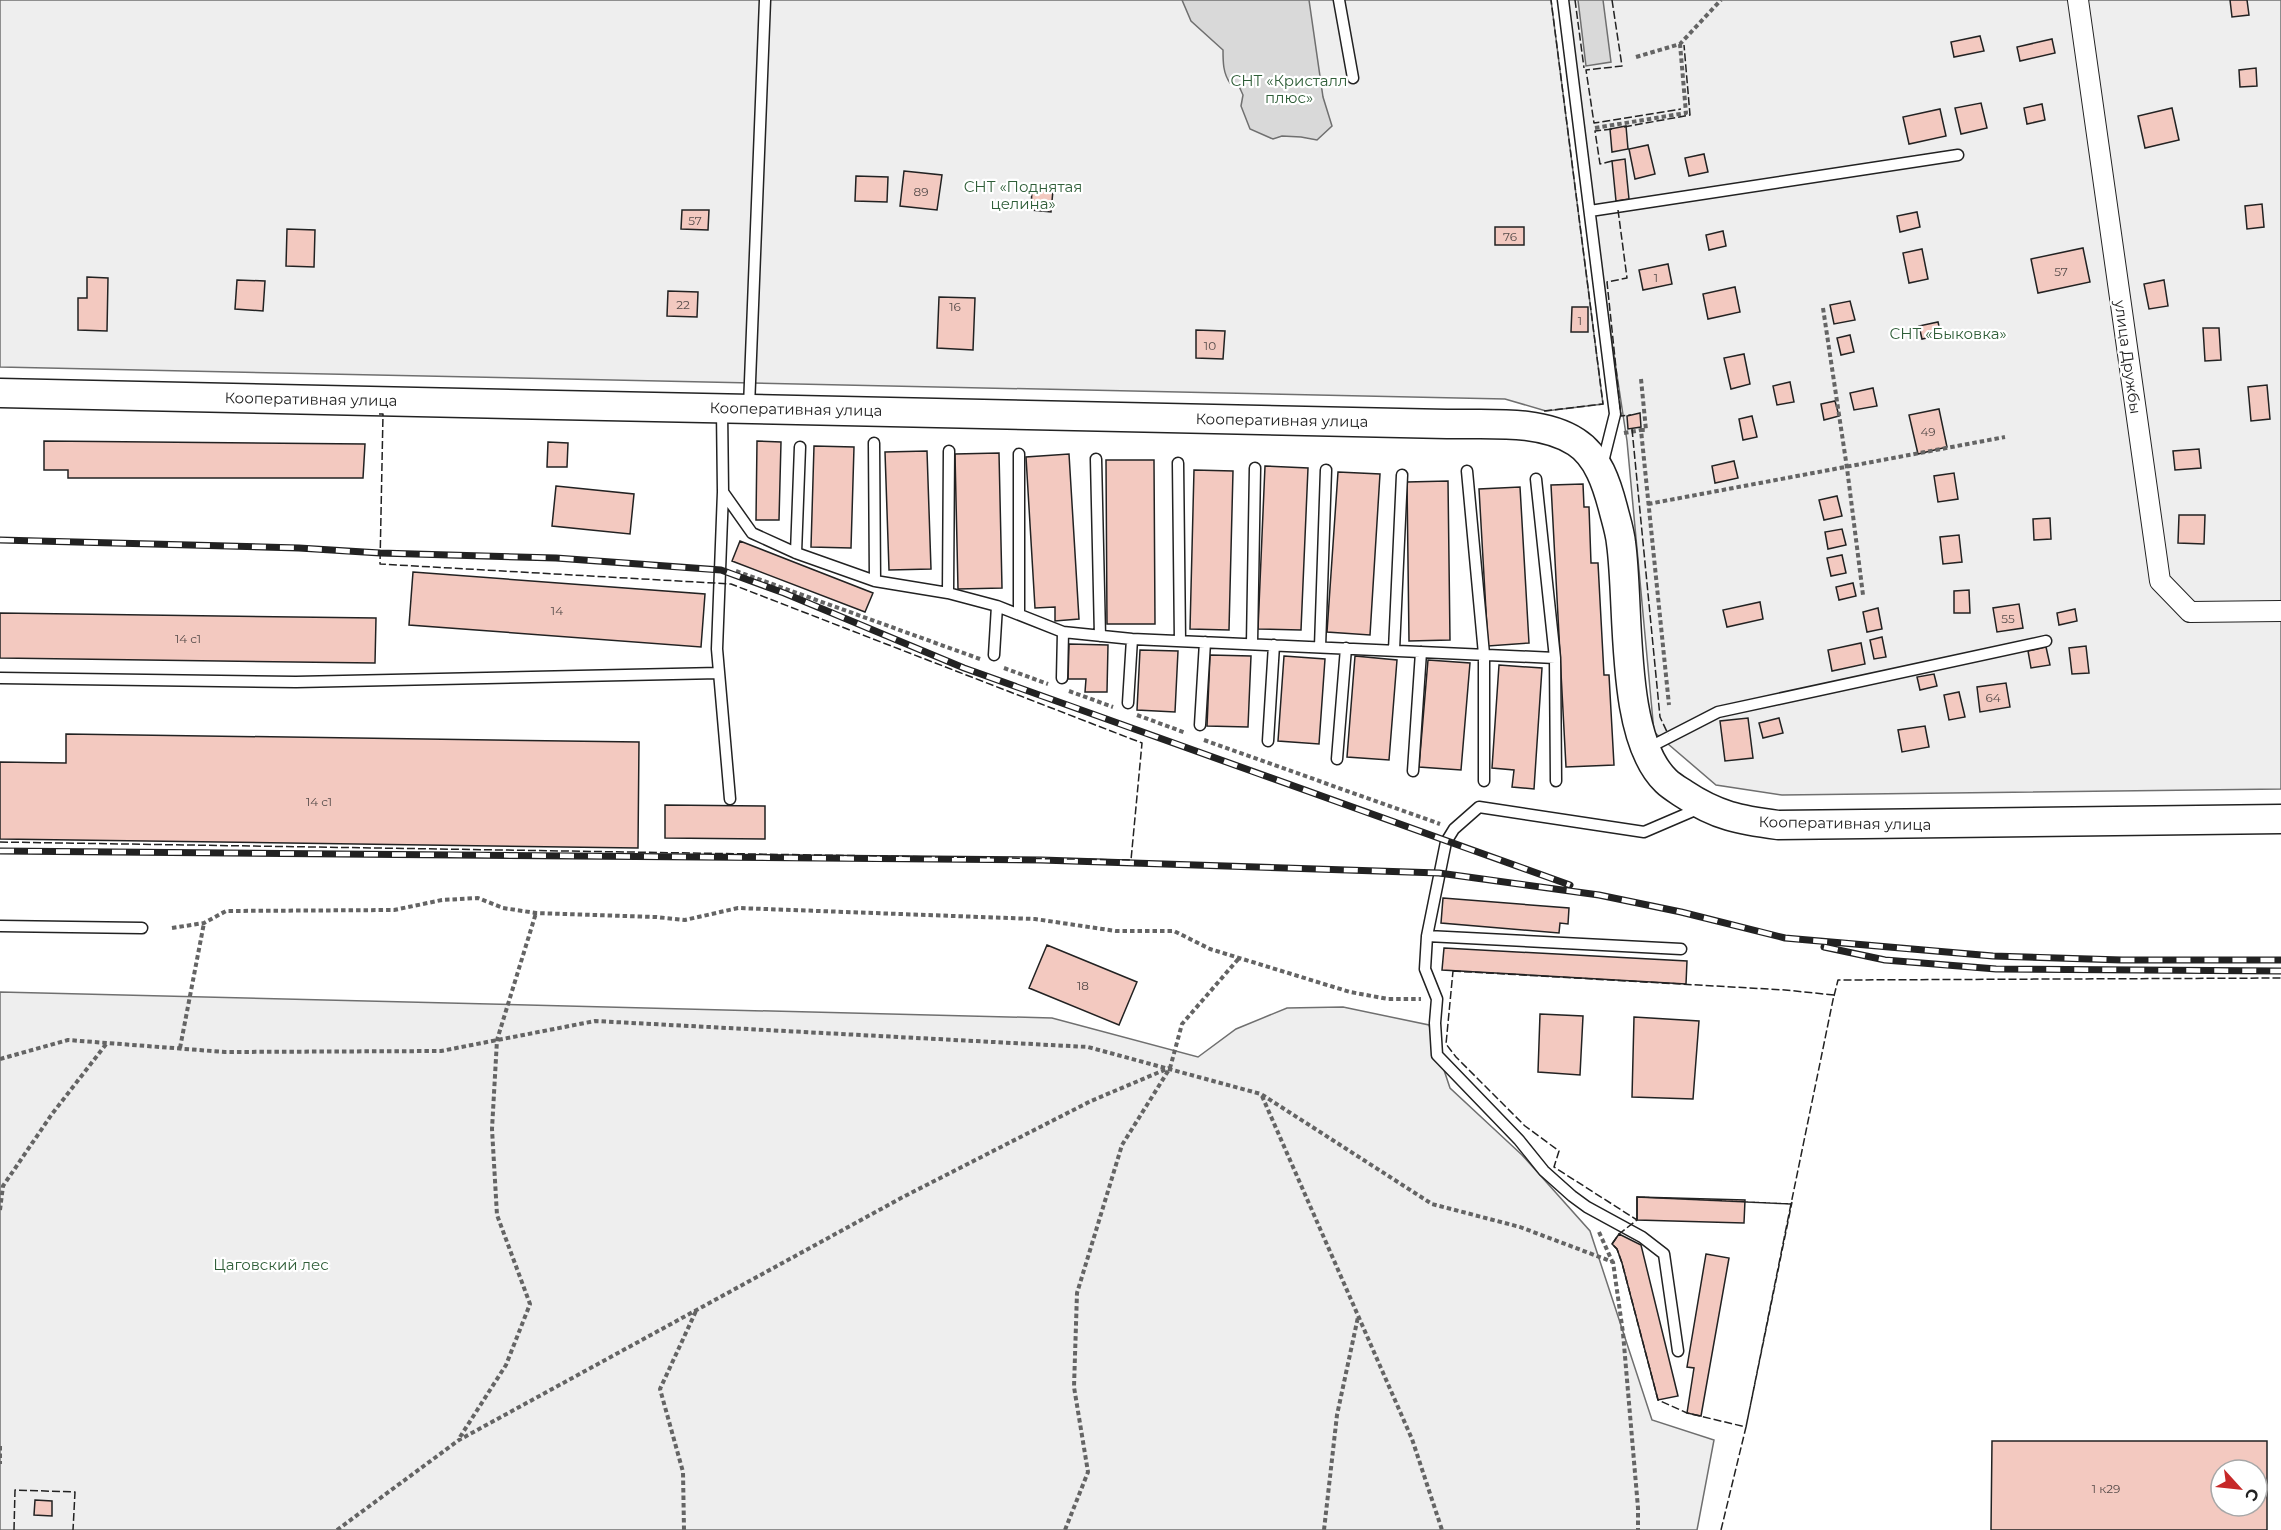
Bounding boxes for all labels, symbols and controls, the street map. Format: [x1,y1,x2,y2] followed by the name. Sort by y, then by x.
[1230,71,1348,107] park label: СНТ «Кристалл плюс»
[964,177,1082,213] park label: СНТ «Поднятая целина»
[914,184,928,199] house number: 89
[688,213,702,228] house number: 57
[1503,229,1517,244] house number: 76
[2054,264,2068,279] house number: 57
[1654,270,1658,285] house number: 1
[676,297,690,312] house number: 22
[2110,298,2145,415] street label: улица Дружбы
[949,299,961,314] house number: 16
[1578,313,1582,328] house number: 1
[1889,324,2007,343] park label: СНТ «Быковка»
[1204,338,1216,353] house number: 10
[224,388,398,410] street label: Кооперативная улица
[709,398,883,420] street label: Кооперативная улица
[1195,409,1369,431] street label: Кооперативная улица
[1920,424,1936,439] house number: 49
[551,603,563,618] house number: 14
[2001,611,2015,626] house number: 55
[175,631,201,646] house number: 14 с1
[1985,690,2001,705] house number: 64
[306,794,332,809] house number: 14 с1
[1758,812,1932,834] street label: Кооперативная улица
[1077,978,1089,993] house number: 18
[213,1255,329,1274] park label: Цаговский лес
[2209,1458,2269,1518] north arrow
[2092,1481,2120,1496] house number: 1 к29
[2241,1485,2263,1504] text: С

